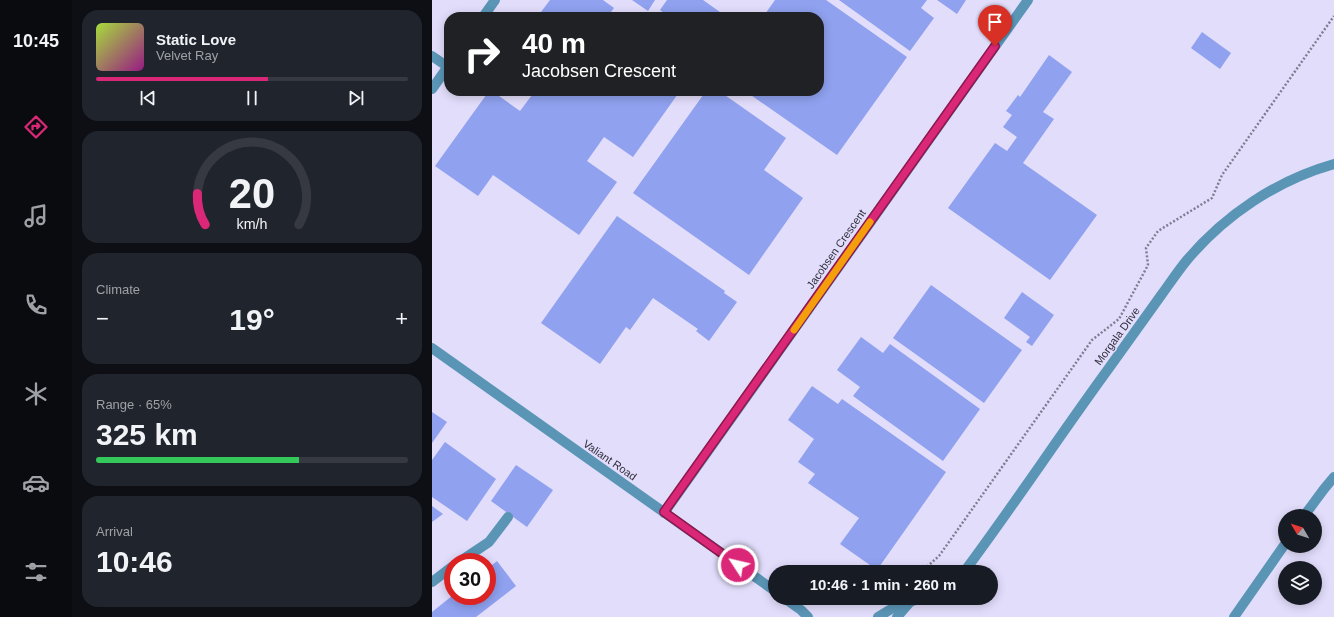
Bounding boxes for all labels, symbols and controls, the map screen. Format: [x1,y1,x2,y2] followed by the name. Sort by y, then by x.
[978,5,1012,46] pin
[984,11,1006,33] icon: arrive
[456,28,508,80] icon: right
[522,28,586,59] text: 40 m
[13,31,59,51] text: 10:45
[156,31,236,48] text: Static Love
[156,48,218,63] text: Velvet Ray
[522,61,676,81] text: Jacobsen Crescent
[137,87,159,109] icon: previous
[241,87,263,109] icon: pause
[345,87,367,109] icon: next
[22,113,50,141] icon: directions
[229,170,275,217] text: 20
[22,202,50,230] icon: music
[804,207,868,291] street label: Jacobsen Crescent
[237,216,268,232] text: km/h
[96,282,140,297] text: Climate
[22,291,50,319] icon: phone
[229,303,275,336] text: 19°
[1092,305,1142,367] street label: Morgala Drive
[96,306,109,331] text: −
[395,306,408,331] text: +
[22,380,50,408] icon: climate
[96,397,172,412] text: Range · 65%
[96,418,198,451] text: 325 km
[581,437,639,483] street label: Valiant Road
[22,469,50,497] icon: car
[1278,509,1322,553] north arrow
[1278,509,1322,605] map controls
[96,524,133,539] text: Arrival
[717,544,759,586] position arrow
[96,545,173,578] text: 10:46
[444,553,496,605] speed limit sign: 30
[22,558,50,586] icon: filters
[1278,561,1322,605] button: layers
[810,576,956,593] text: 10:46 · 1 min · 260 m

